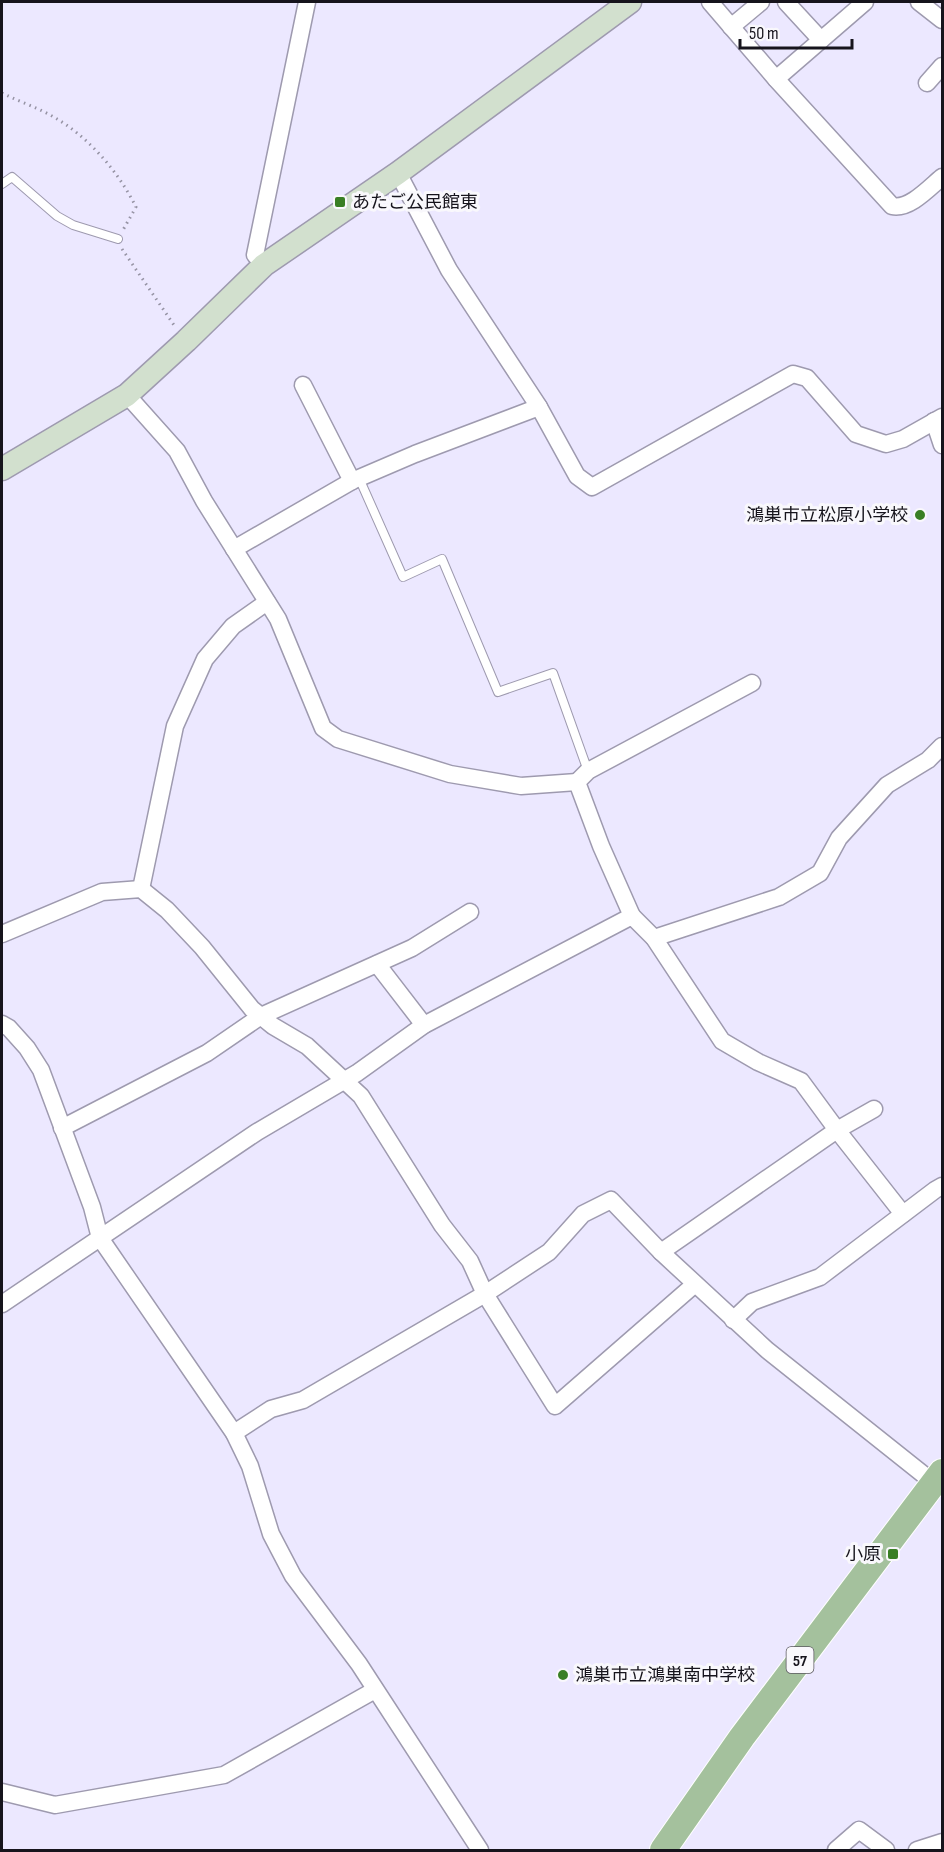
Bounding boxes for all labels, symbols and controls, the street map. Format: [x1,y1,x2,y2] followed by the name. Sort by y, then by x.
[740,12,852,50] scale bar
[749,23,779,44] text: 50 m
[352,192,478,213] place label: あたご公民館東
[333,195,347,209] marker: あたご公民館東
[746,505,908,526] place label: 鴻巣市立松原小学校
[913,508,927,522] marker: 鴻巣市立松原小学校
[845,1544,881,1565] place label: 小原
[886,1547,900,1561] marker: 小原
[786,1647,814,1673] road number: 57
[575,1665,755,1686] place label: 鴻巣市立鴻巣南中学校
[556,1668,570,1682] marker: 鴻巣市立鴻巣南中学校

